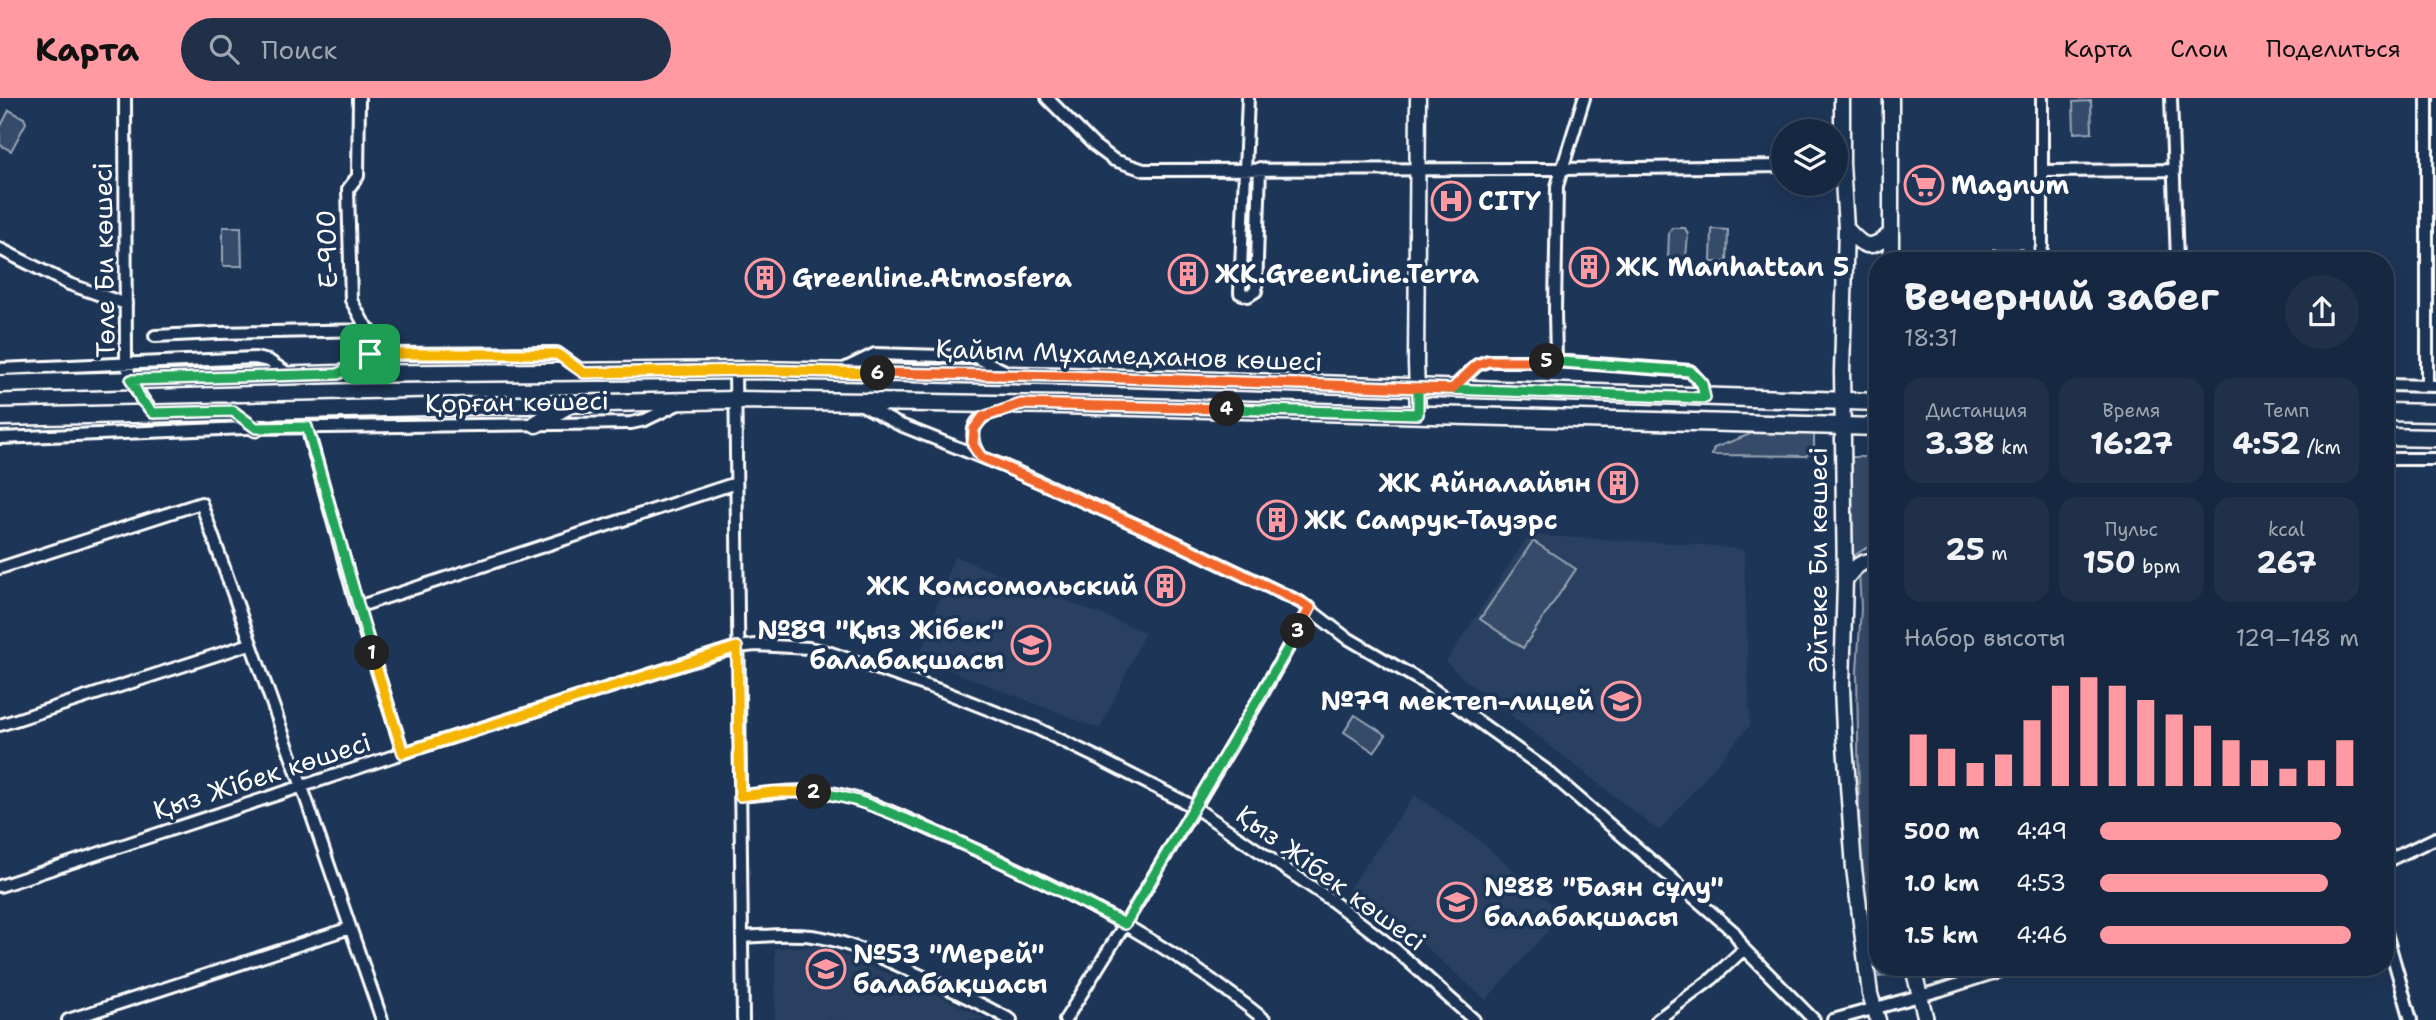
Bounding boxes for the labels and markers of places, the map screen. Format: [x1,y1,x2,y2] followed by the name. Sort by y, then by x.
[1903,164,1945,206] supermarket icon: Magnum
[1951,167,2069,202] place label: Magnum
[1430,180,1472,222] hospital icon: CITY
[1478,183,1541,218] place label: CITY
[1568,246,1610,288] building icon: ЖК Manhattan 5
[1616,249,1849,284] place label: ЖК Manhattan 5
[1167,253,1209,295] building icon: ЖК.GreenLine.Terra
[1215,256,1479,291] place label: ЖК.GreenLine.Terra
[744,257,786,299] building icon: Greenline.Atmosfera
[792,260,1072,295] place label: Greenline.Atmosfera
[340,324,400,384] pin
[1530,344,1564,378] pin: 5
[860,356,896,390] pin: 6
[1210,392,1244,426] pin: 4
[1597,462,1639,504] building icon: ЖК Айналайын
[1378,465,1591,500] place label: ЖК Айналайын
[1256,499,1298,541] building icon: ЖК Самрук-Тауэрс
[1304,502,1558,537] place label: ЖК Самрук-Тауэрс
[1144,565,1186,607] building icon: ЖК Комсомольский
[867,568,1138,603] place label: ЖК Комсомольский
[757,612,1004,677] place label: №89 "Қыз Жібек" балабақшасы
[1280,614,1316,648] pin: 3
[1010,624,1052,666] school or university icon: №89 "Қыз Жібек" балабақшасы
[354,636,390,670] pin: 1
[1600,680,1642,722] school or university icon: №79 мектеп-лицей
[1320,683,1594,718] place label: №79 мектеп-лицей
[796,774,832,810] pin: 2
[1484,869,1724,934] place label: №88 "Баян сұлу" балабақшасы
[1436,881,1478,923] school or university icon: №88 "Баян сұлу" балабақшасы
[853,936,1048,1001] place label: №53 "Мерей" балабақшасы
[805,948,847,990] school or university icon: №53 "Мерей" балабақшасы

